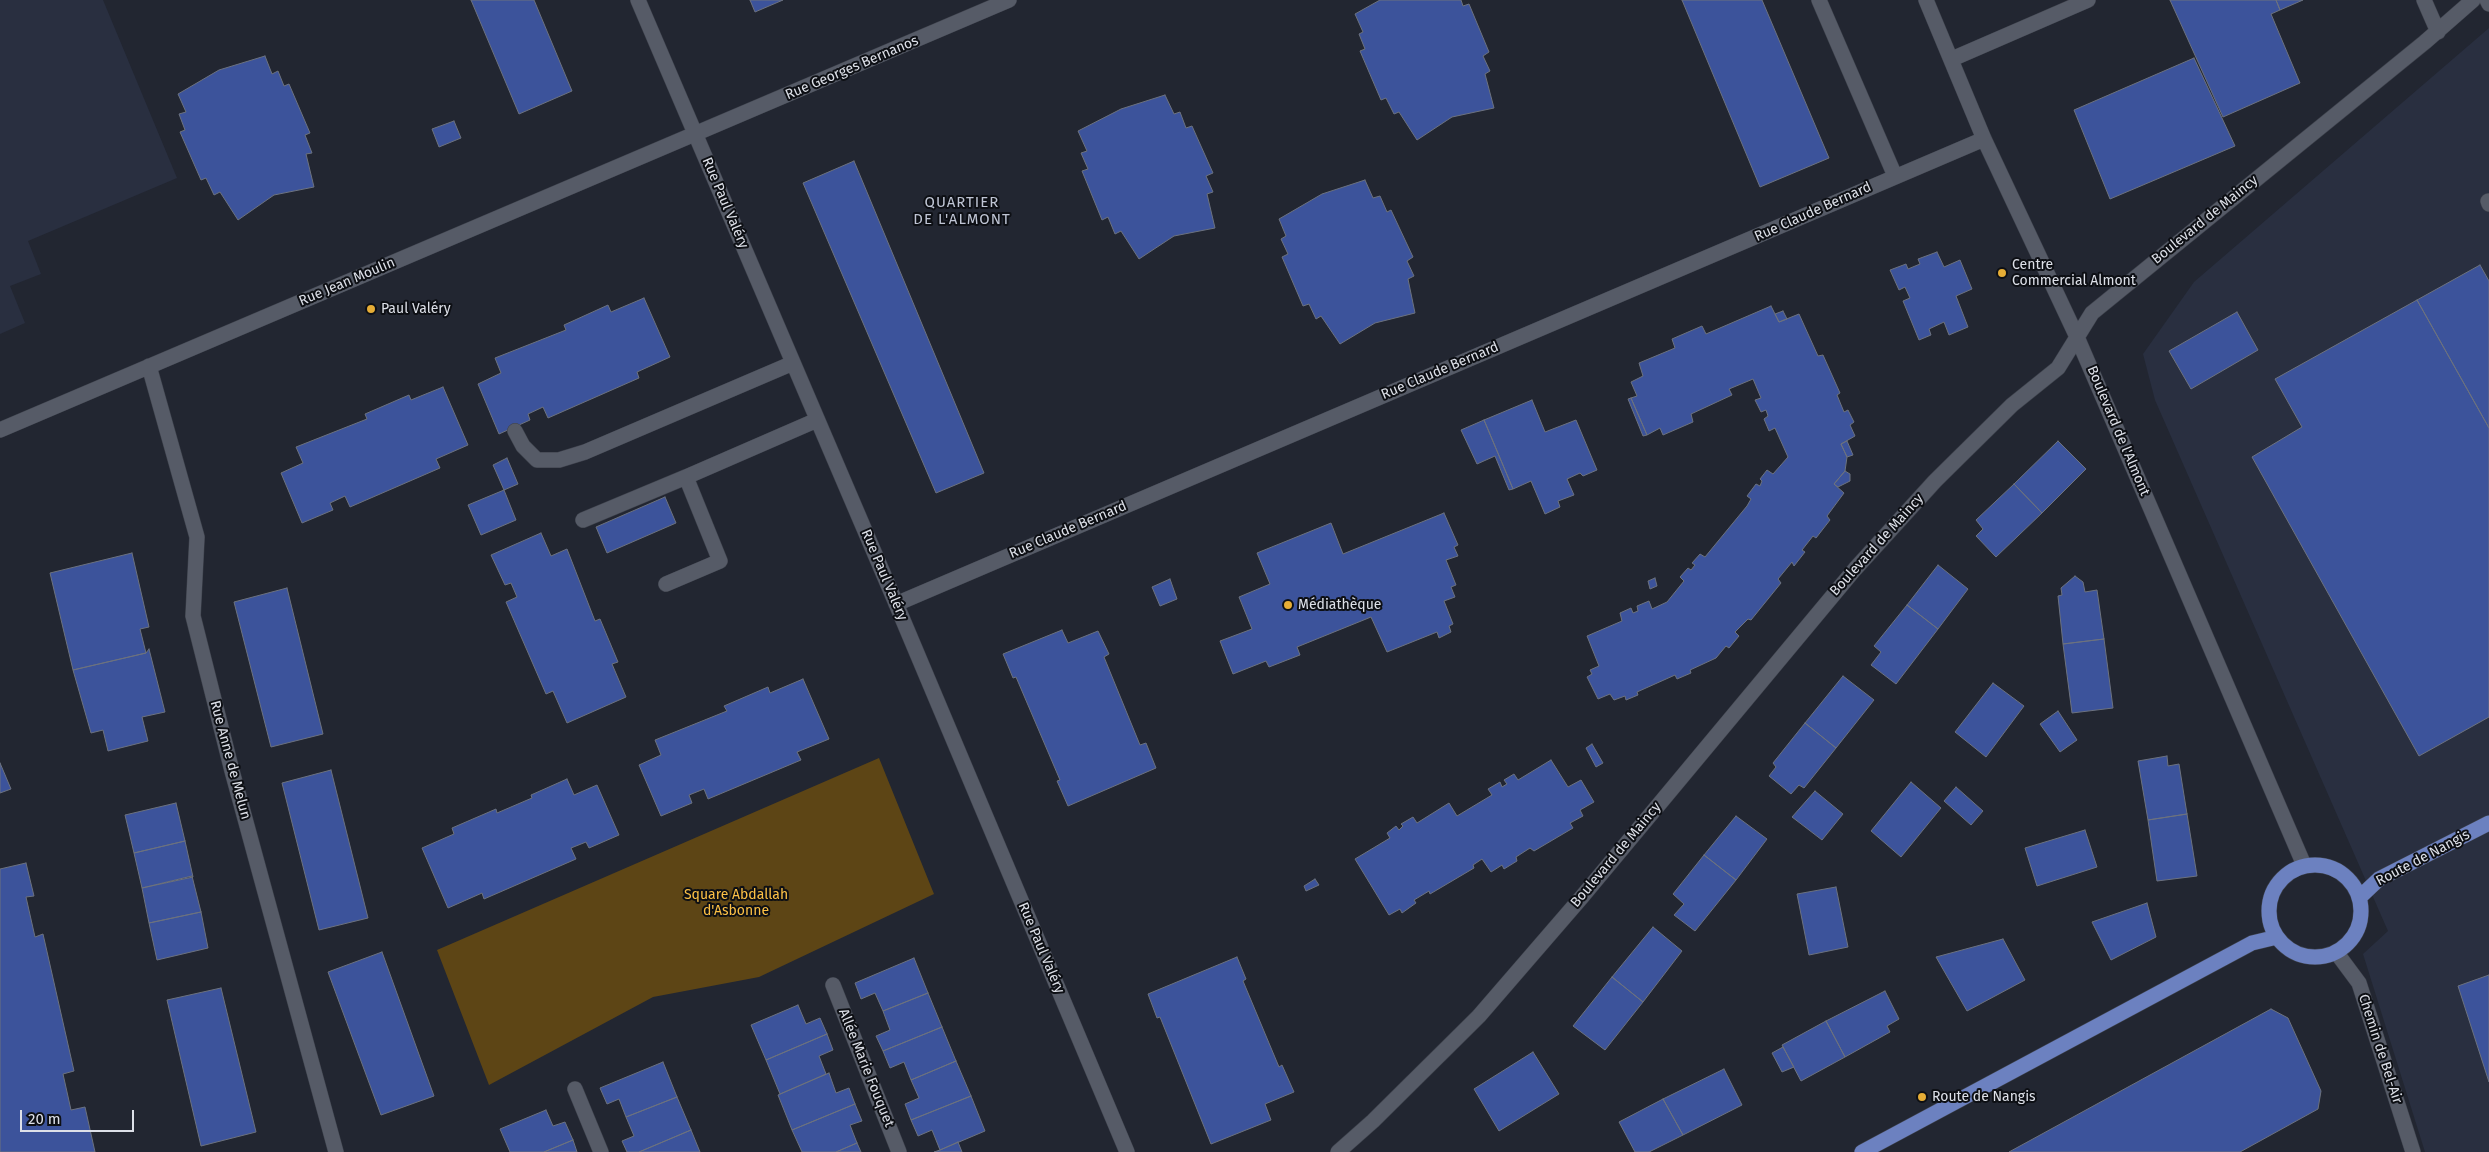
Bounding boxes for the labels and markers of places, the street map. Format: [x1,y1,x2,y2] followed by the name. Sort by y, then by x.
[2012,257,2136,290] place label: Centre Commercial Almont
[1996,267,2008,279] marker: Centre Commercial Almont
[381,301,451,317] place label: Paul Valéry
[365,303,377,315] marker: Paul Valéry
[1298,597,1381,613] place label: Médiathèque
[1282,599,1294,611] marker: Médiathèque
[1932,1089,2036,1105] place label: Route de Nangis
[1916,1091,1928,1103] marker: Route de Nangis

